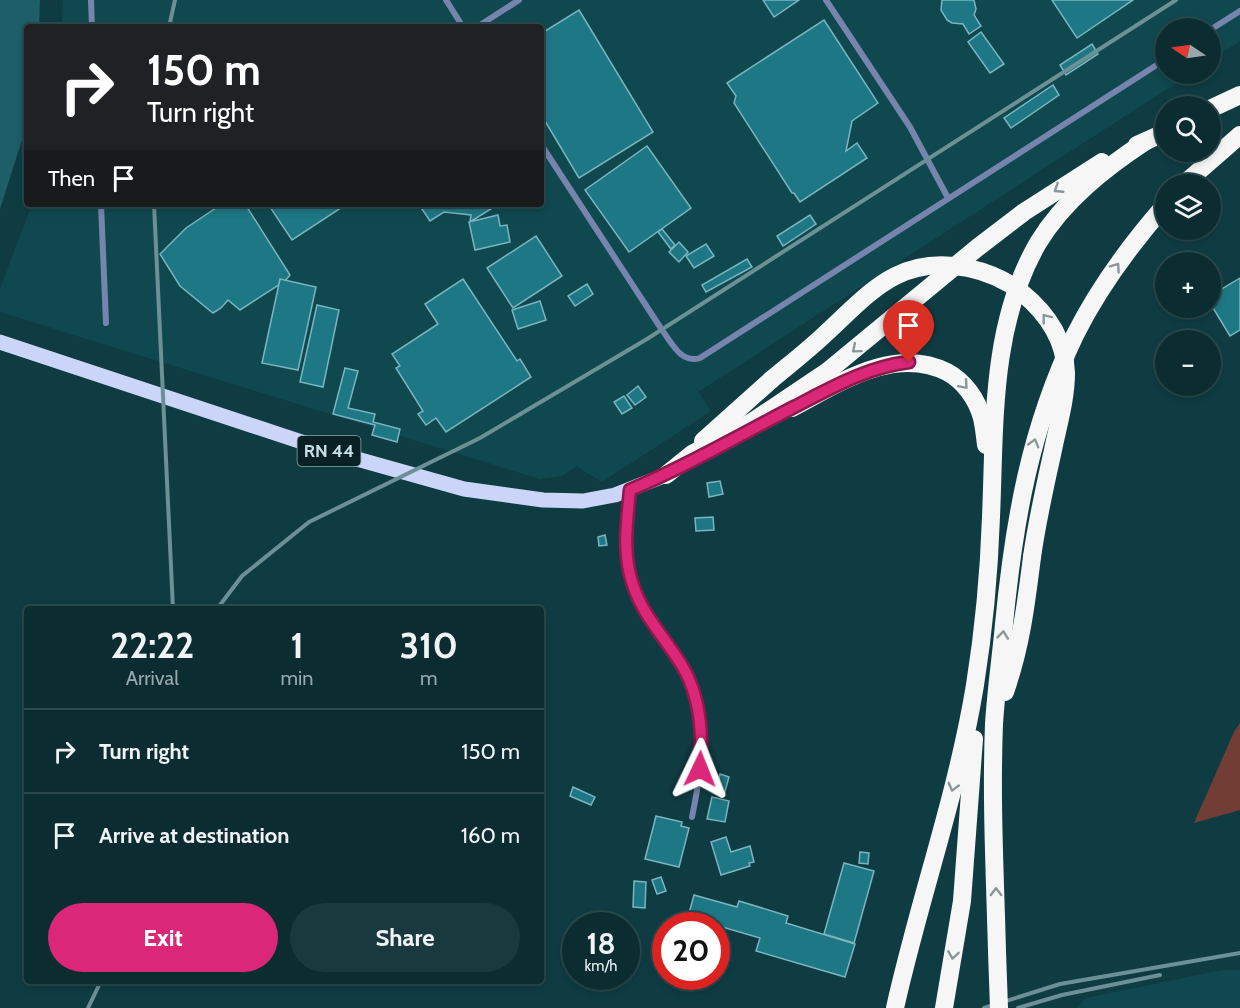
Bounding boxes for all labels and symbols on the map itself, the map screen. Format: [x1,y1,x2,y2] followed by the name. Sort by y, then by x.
[1155,18,1221,84] north arrow
[1054,182,1065,193] one-way arrow
[1109,263,1120,274] one-way arrow
[883,300,934,362] pin
[1043,313,1054,324] one-way arrow
[852,341,863,352] one-way arrow
[957,378,968,389] one-way arrow
[298,436,360,466] road number: RN 44
[1026,438,1039,448] one-way arrow
[996,630,1009,639] one-way arrow
[668,737,732,801] position arrow
[947,782,960,792] one-way arrow
[989,888,1002,897] one-way arrow
[652,912,730,990] speed limit sign: 20
[948,950,960,959] one-way arrow

